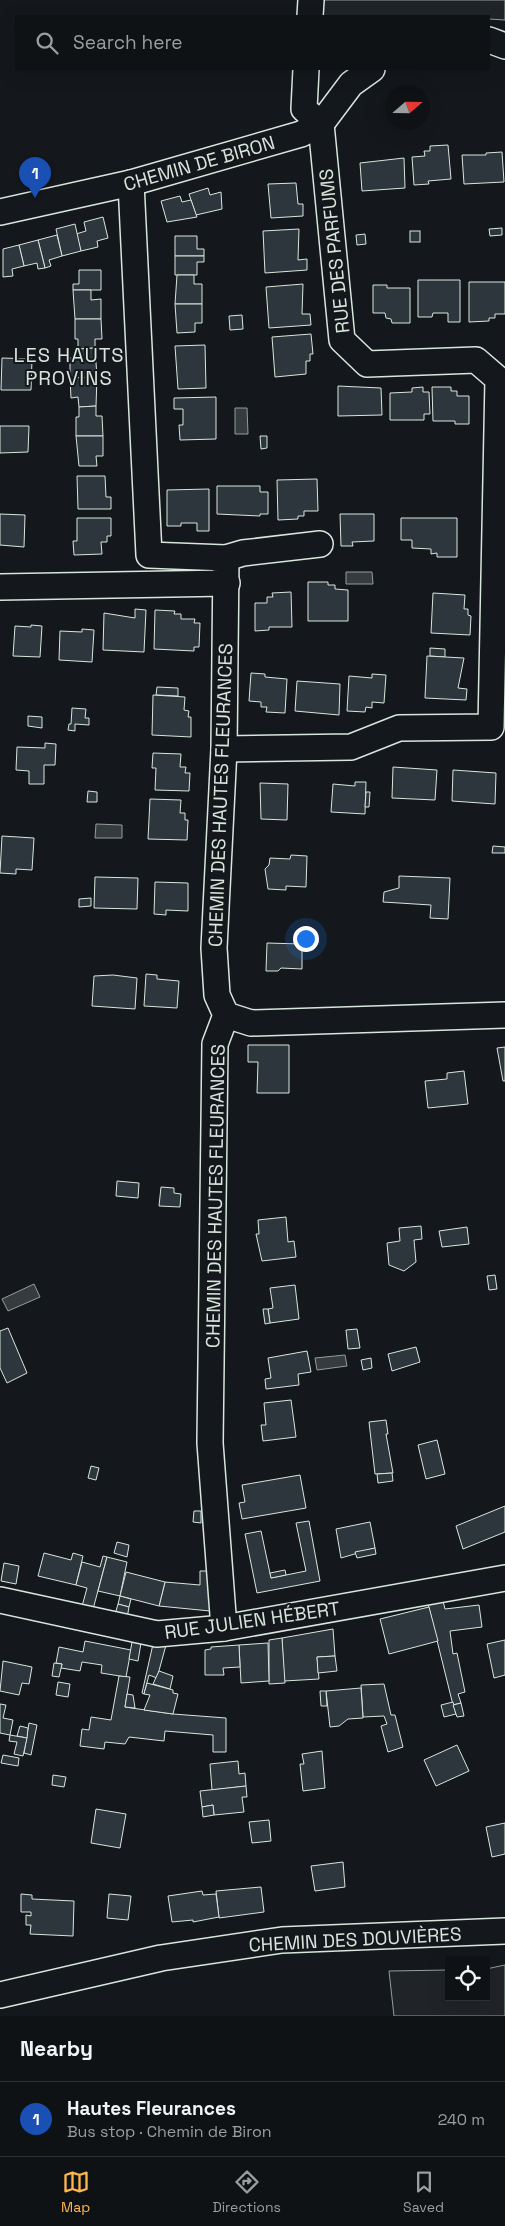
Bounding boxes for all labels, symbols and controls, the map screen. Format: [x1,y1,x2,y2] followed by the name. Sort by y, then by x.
[15,15,490,70] search box
[33,29,61,57] icon: search
[73,30,183,55] text: Search here
[385,85,430,130] north arrow
[120,130,278,197] street label: CHEMIN DE BIRON
[19,157,51,198] pin: 1
[313,167,356,334] street label: RUE DES PARFUMS
[13,342,125,391] district label: LES HAUTS PROVINS
[203,643,238,947] street label: CHEMIN DES HAUTES FLEURANCES
[293,926,319,952] your location
[200,1044,231,1348] street label: CHEMIN DES HAUTES FLEURANCES
[163,1596,341,1645] street label: RUE JULIEN HÉBERT
[248,1921,462,1958] street label: CHEMIN DES DOUVIÈRES
[445,1956,490,2001] map controls
[445,1956,490,2001] button: locate
[20,2035,93,2062] text: Nearby
[67,2096,236,2121] text: Hautes Fleurances
[32,2109,40,2130] text: 1
[438,2109,485,2130] text: 240 m
[67,2121,272,2142] text: Bus stop · Chemin de Biron
[61,2168,90,2216] tab: Map
[212,2168,281,2216] tab: Directions
[403,2168,444,2216] tab: Saved

